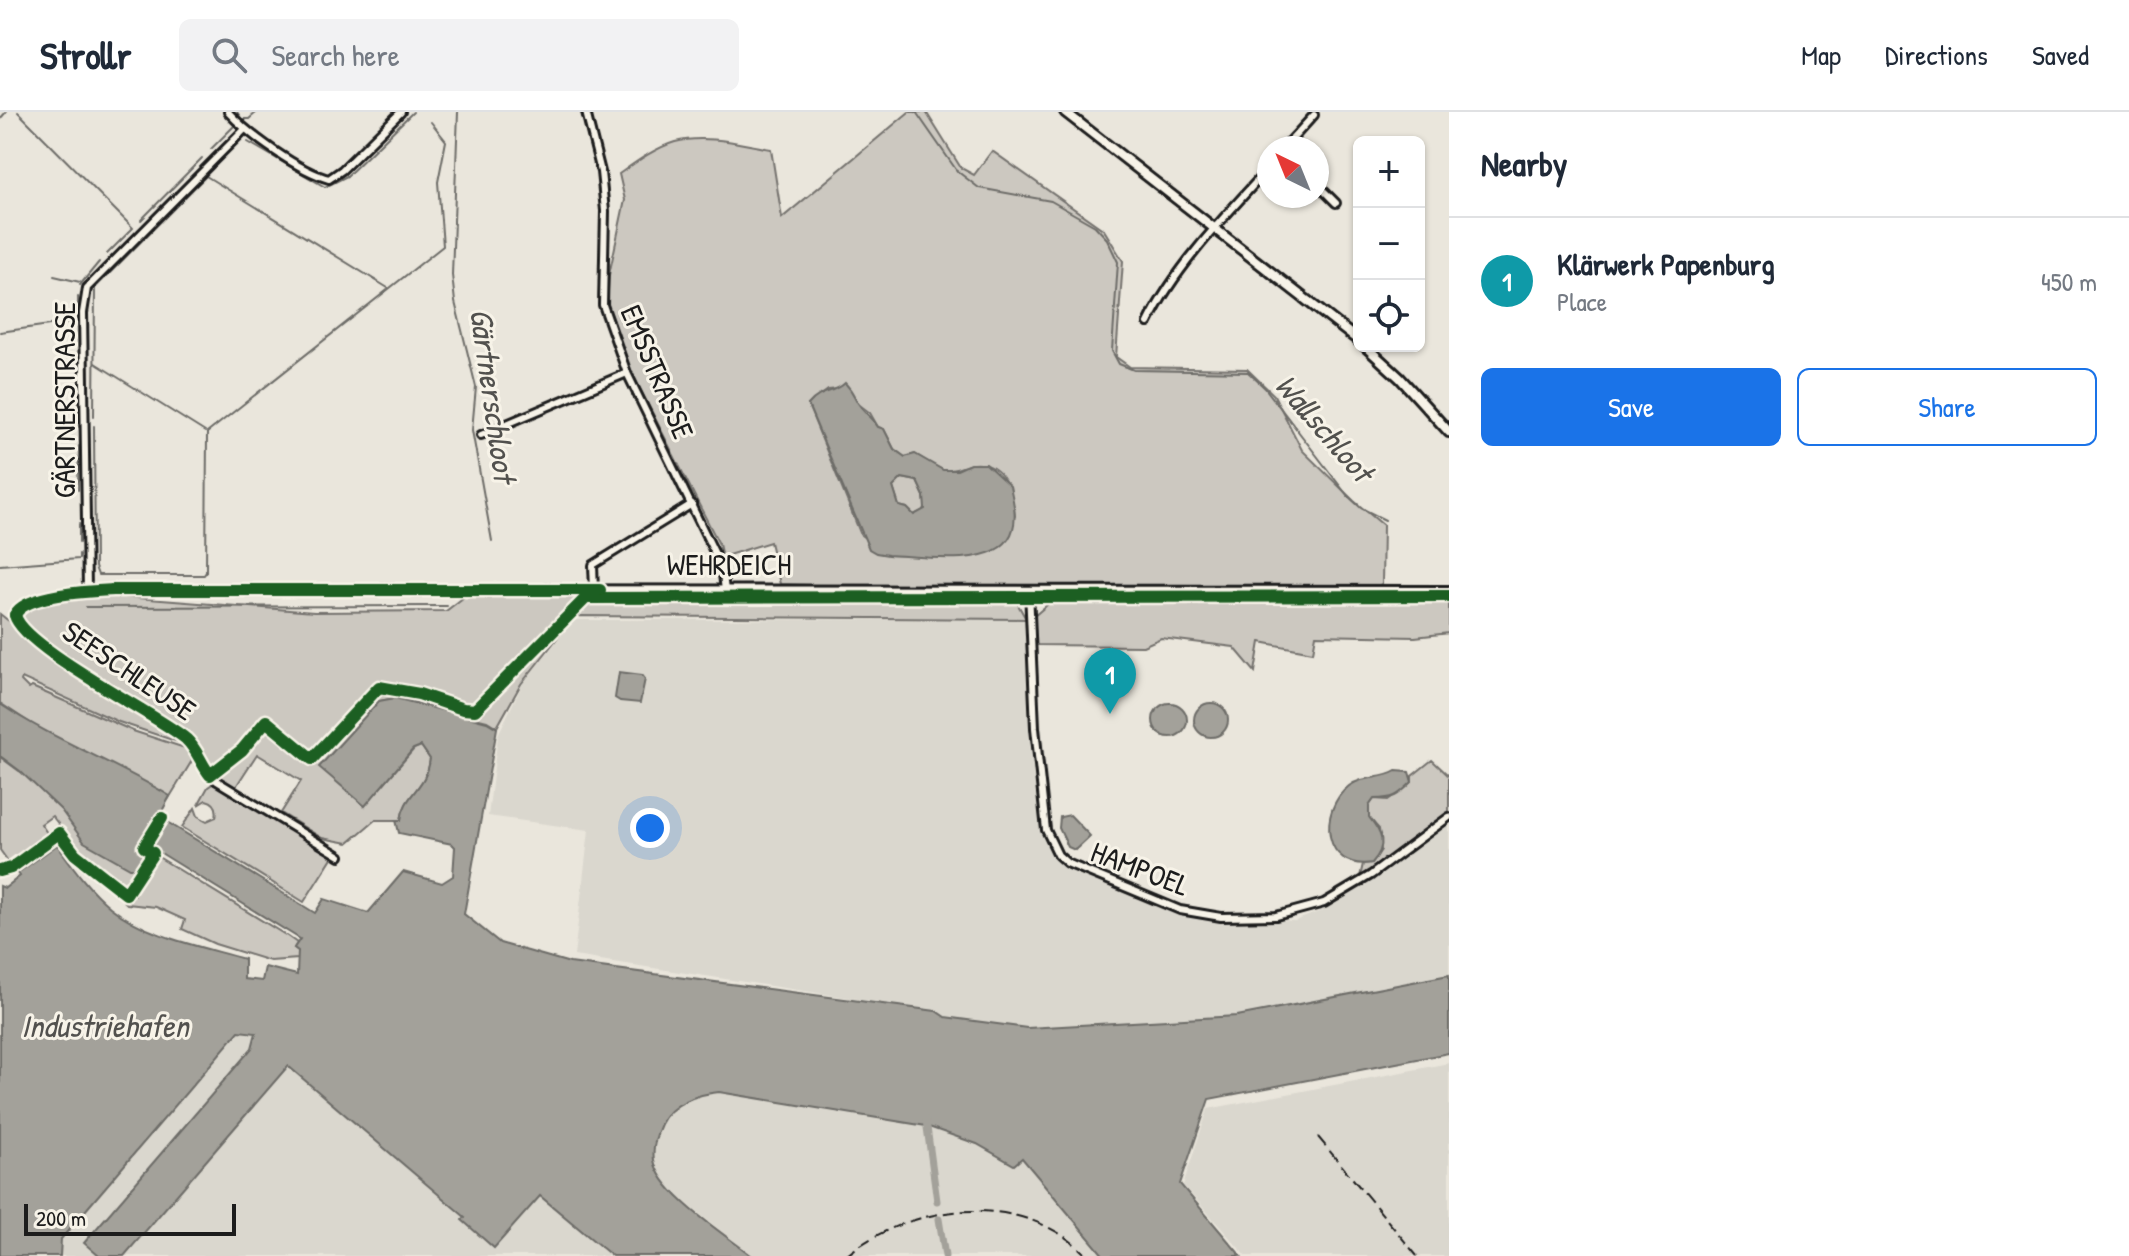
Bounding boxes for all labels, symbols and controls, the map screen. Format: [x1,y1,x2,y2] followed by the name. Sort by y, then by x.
[179,19,739,91] search box
[40,29,131,81] text: Strollr
[207,33,251,77] icon: search
[271,35,400,75] text: Search here
[1801,36,1841,74] text: Map
[1885,36,1988,74] text: Directions
[2032,36,2089,74] text: Saved
[1257,136,1329,208] north arrow
[1353,136,1425,352] map controls
[1353,136,1425,208] button: +
[1481,141,1567,187] text: Nearby
[1353,208,1425,280] button: −
[1557,244,1775,284] text: Klärwerk Papenburg
[1502,264,1512,299] text: 1
[2041,264,2097,299] text: 450 m
[1353,280,1425,352] button: locate
[1557,284,1607,319] text: Place
[612,299,704,445] street label: EMSSTRASSE
[44,302,84,498] street label: GÄRTNERSTRASSE
[460,306,528,489] water label: Gärtnerschloot
[1266,365,1386,494] water label: Wallschloot
[1481,368,1781,446] button: Save
[1797,368,2097,446] button: Share
[667,544,791,584] street label: WEHRDEICH
[55,611,204,729] street label: SEESCHLEUSE
[1084,648,1136,714] pin: 1
[630,808,670,848] your location
[1086,831,1195,905] street label: HAMPOEL
[21,1004,191,1047] water label: Industriehafen
[24,1200,236,1236] scale bar
[36,1203,86,1233] text: 200 m

